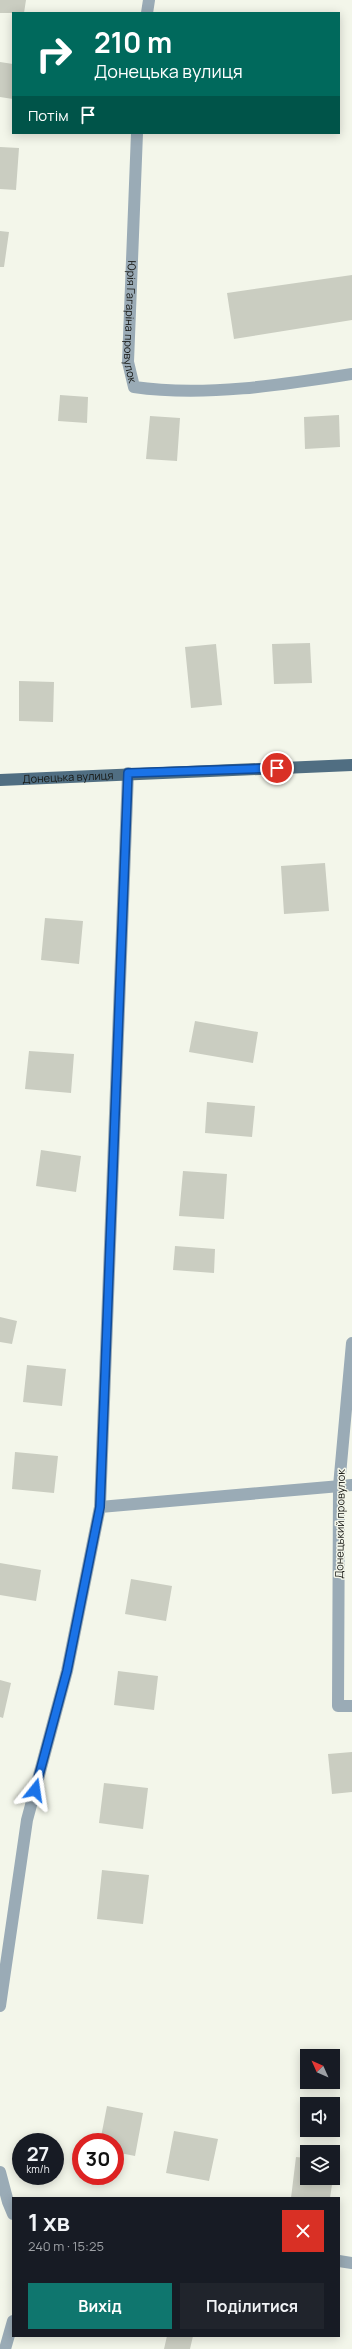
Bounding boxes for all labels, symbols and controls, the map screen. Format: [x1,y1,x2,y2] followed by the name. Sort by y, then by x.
[94,23,172,61] text: 210 m
[28,28,80,80] icon: right
[94,59,243,83] text: Донецька вулиця
[77,104,99,126] icon: arrive
[28,105,69,126] text: Потім
[121,260,141,385] street label: Юрія Гагаріна провулок
[260,751,294,785] pin
[266,757,288,779] icon: arrive
[22,767,114,786] street label: Донецька вулиця
[331,1469,348,1579] street label: Донецький провулок
[14,1769,56,1811] position arrow
[300,2049,340,2089] north arrow
[300,2049,340,2185] map controls
[300,2097,340,2137] button: sound
[72,2133,124,2185] speed limit sign: 30
[27,2140,49,2167] text: 27
[300,2145,340,2185] button: layers
[26,2162,50,2176] text: km/h
[28,2205,70,2238] text: 1 хв
[282,2210,324,2252] button: close
[28,2237,104,2255] text: 240 m · 15:25
[28,2283,172,2329] button: Вихід
[180,2283,324,2329] button: Поділитися

